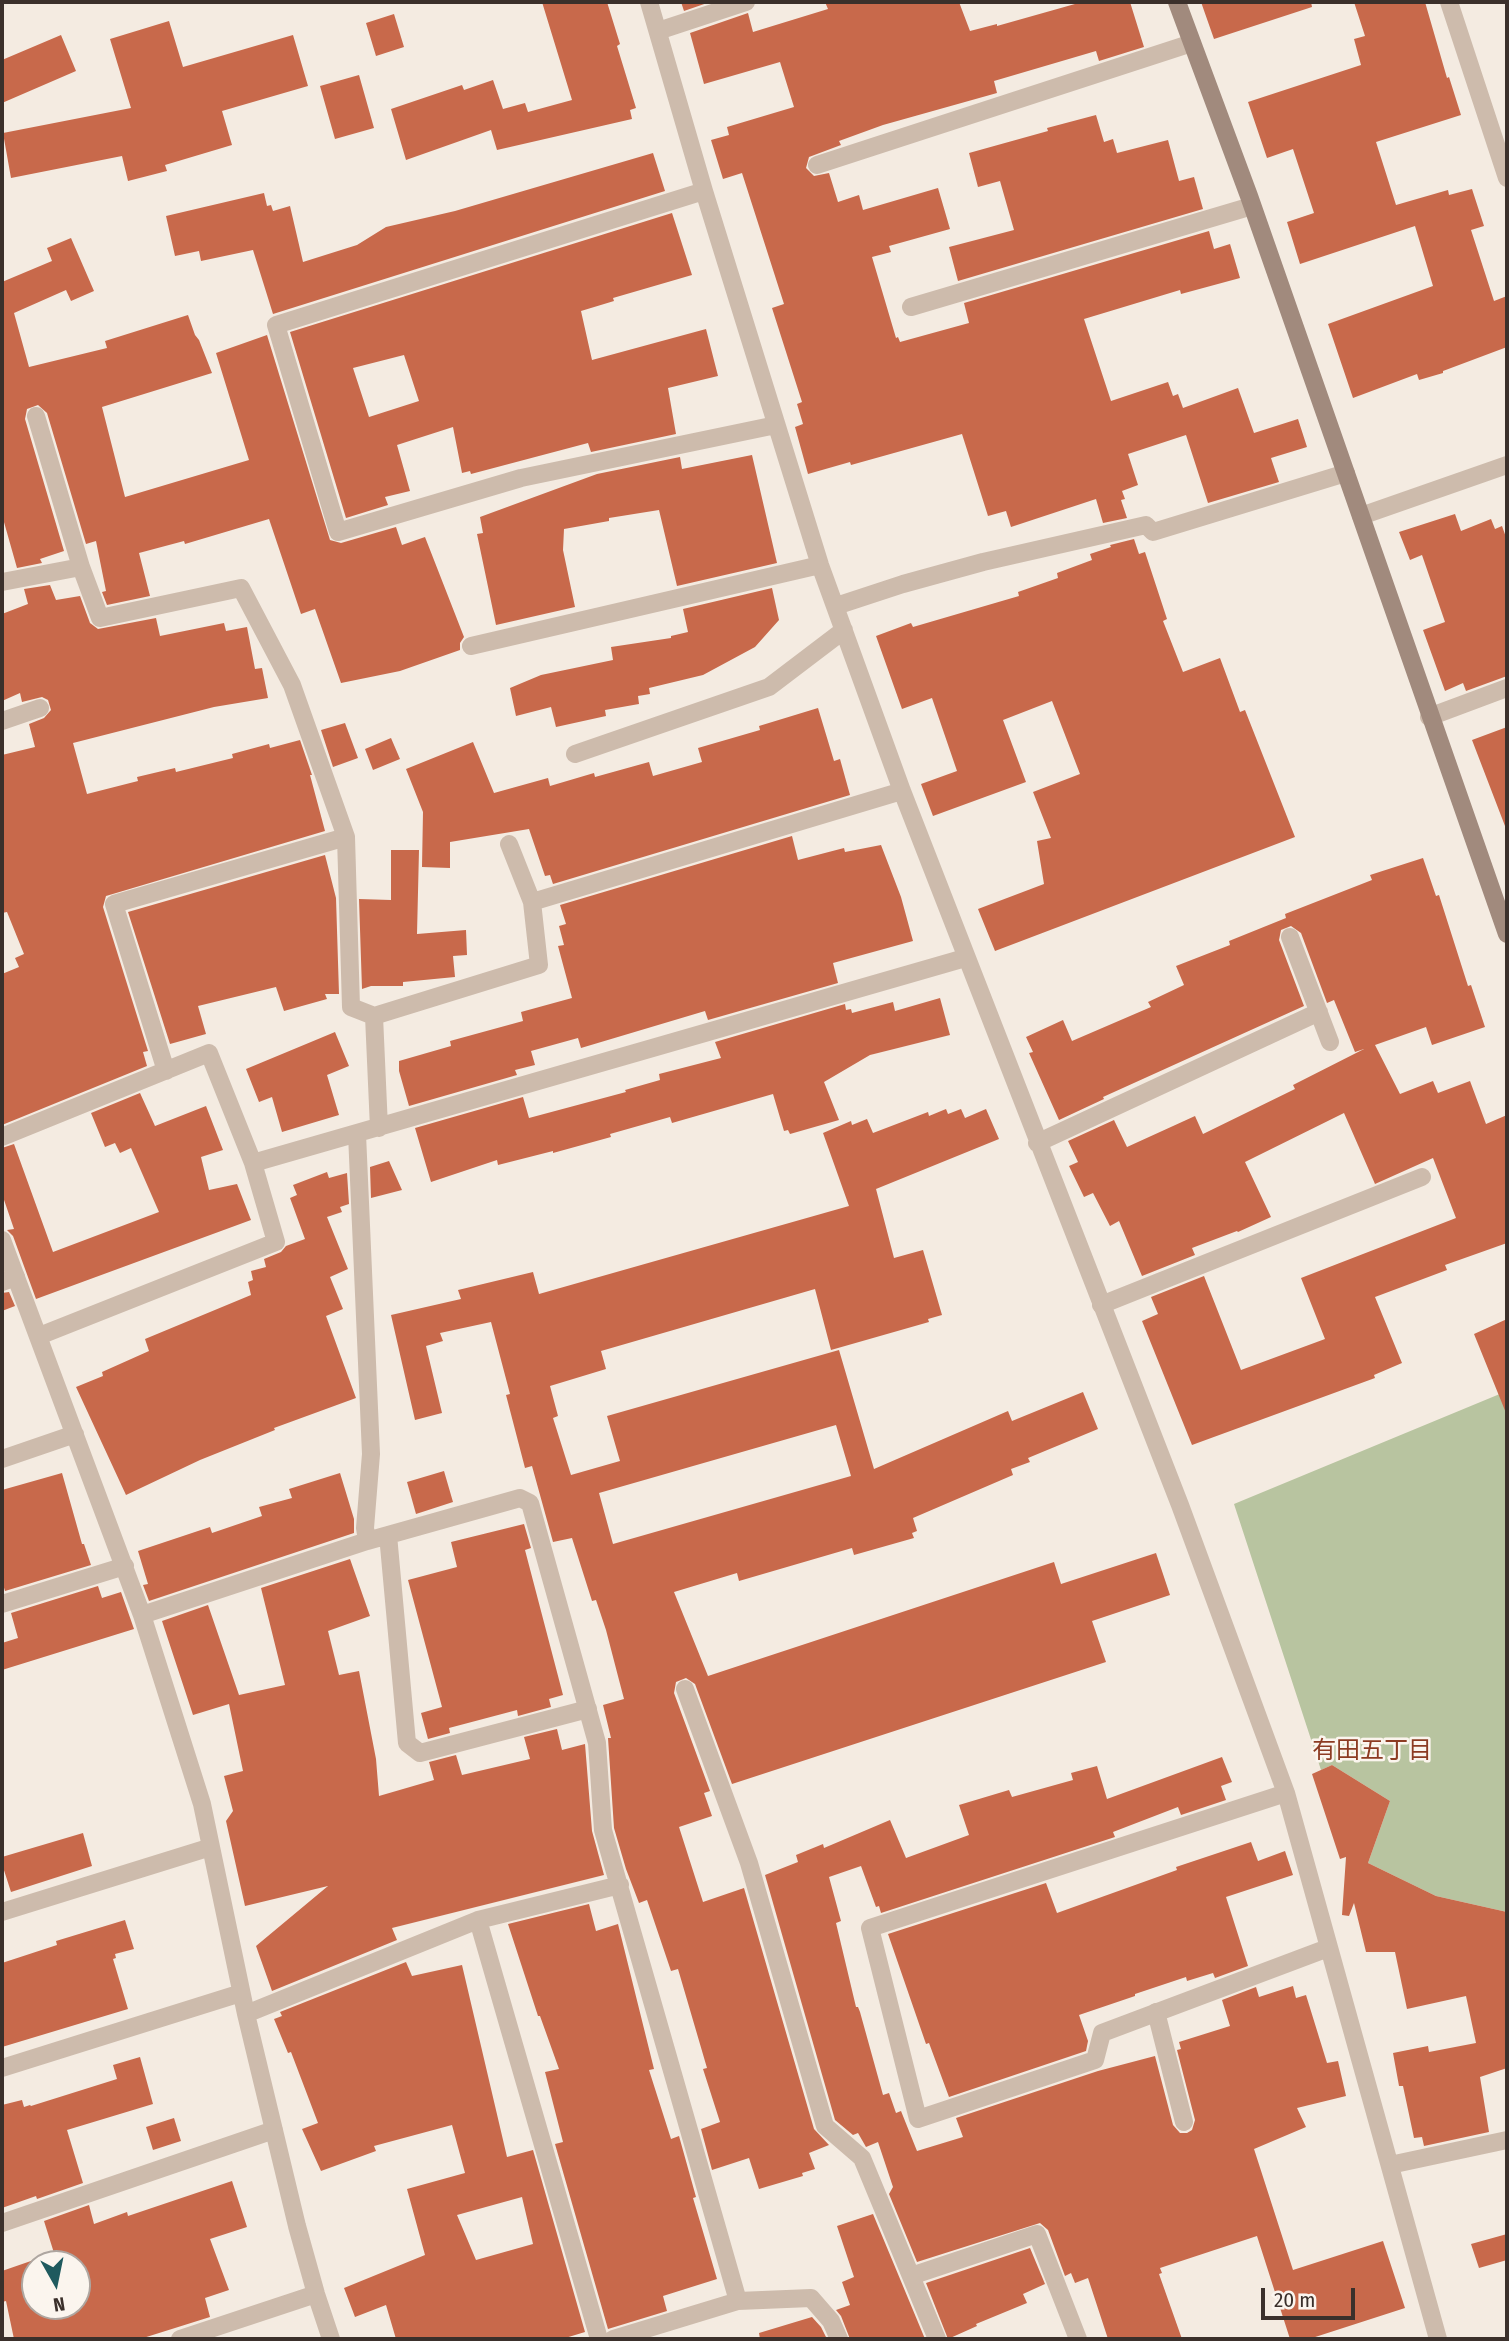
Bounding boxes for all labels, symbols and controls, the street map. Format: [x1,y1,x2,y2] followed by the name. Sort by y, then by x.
[1312,1737,1432,1765] district label: 有田五丁目
[21,2250,91,2320] north arrow
[1264,2274,1358,2318] scale bar
[1274,2287,1315,2313] text: 20 m
[52,2292,66,2317] text: N

